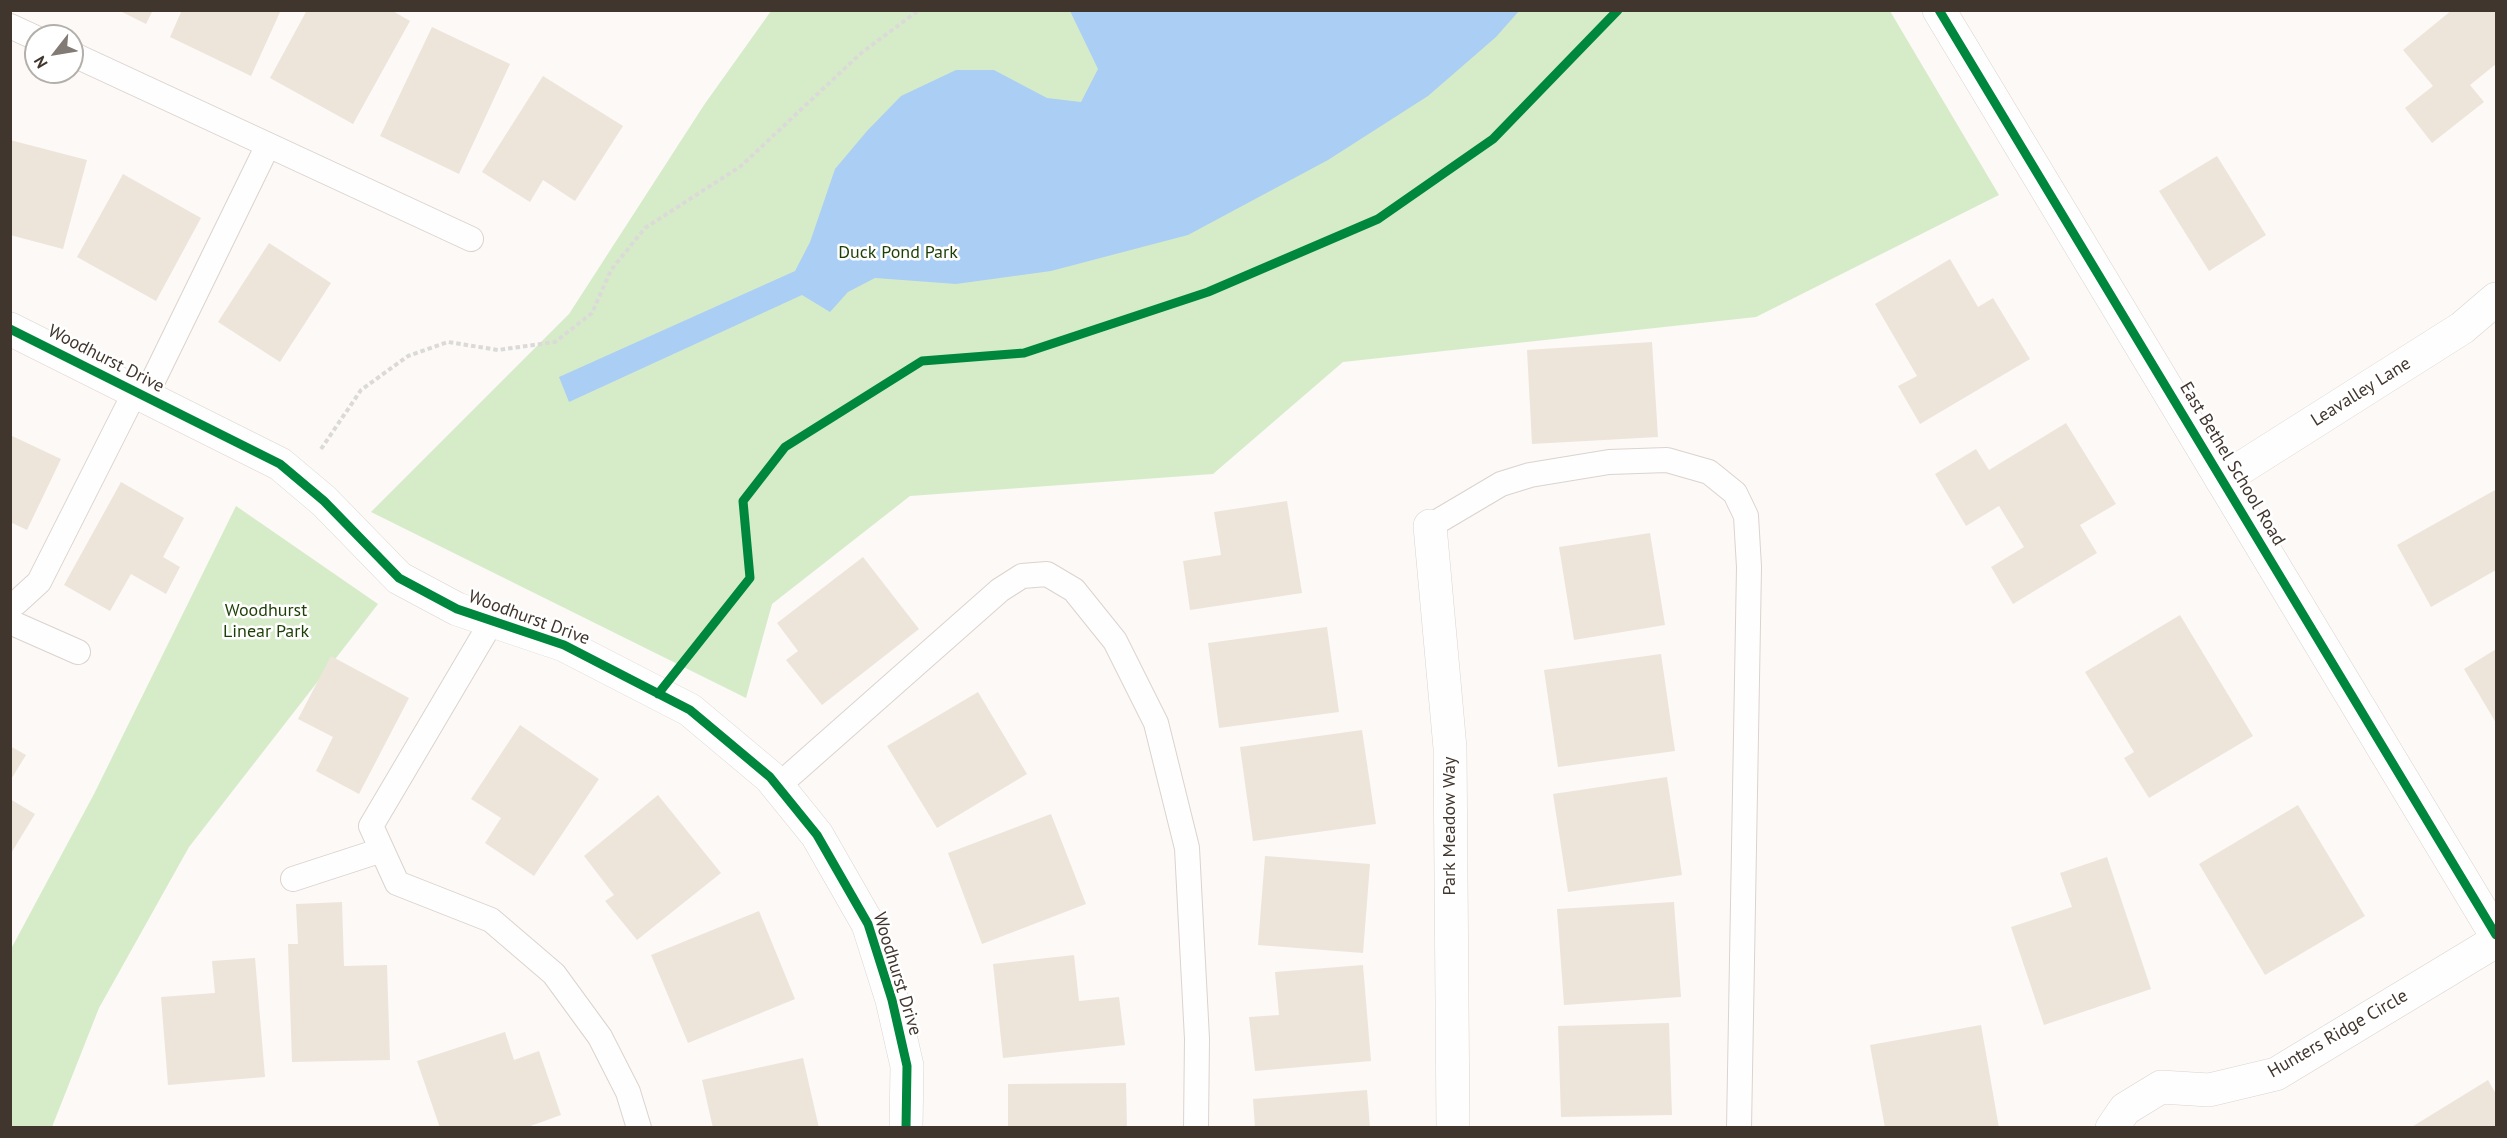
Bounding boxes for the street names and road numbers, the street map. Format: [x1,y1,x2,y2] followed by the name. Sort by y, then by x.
[44,320,168,398] street label: Woodhurst Drive
[2307,353,2415,431] street label: Leavalley Lane
[2175,378,2289,550] street label: East Bethel School Road
[465,586,593,650] street label: Woodhurst Drive
[1439,757,1461,895] street label: Park Meadow Way
[868,910,926,1038] street label: Woodhurst Drive
[2264,985,2412,1083] street label: Hunters Ridge Circle

